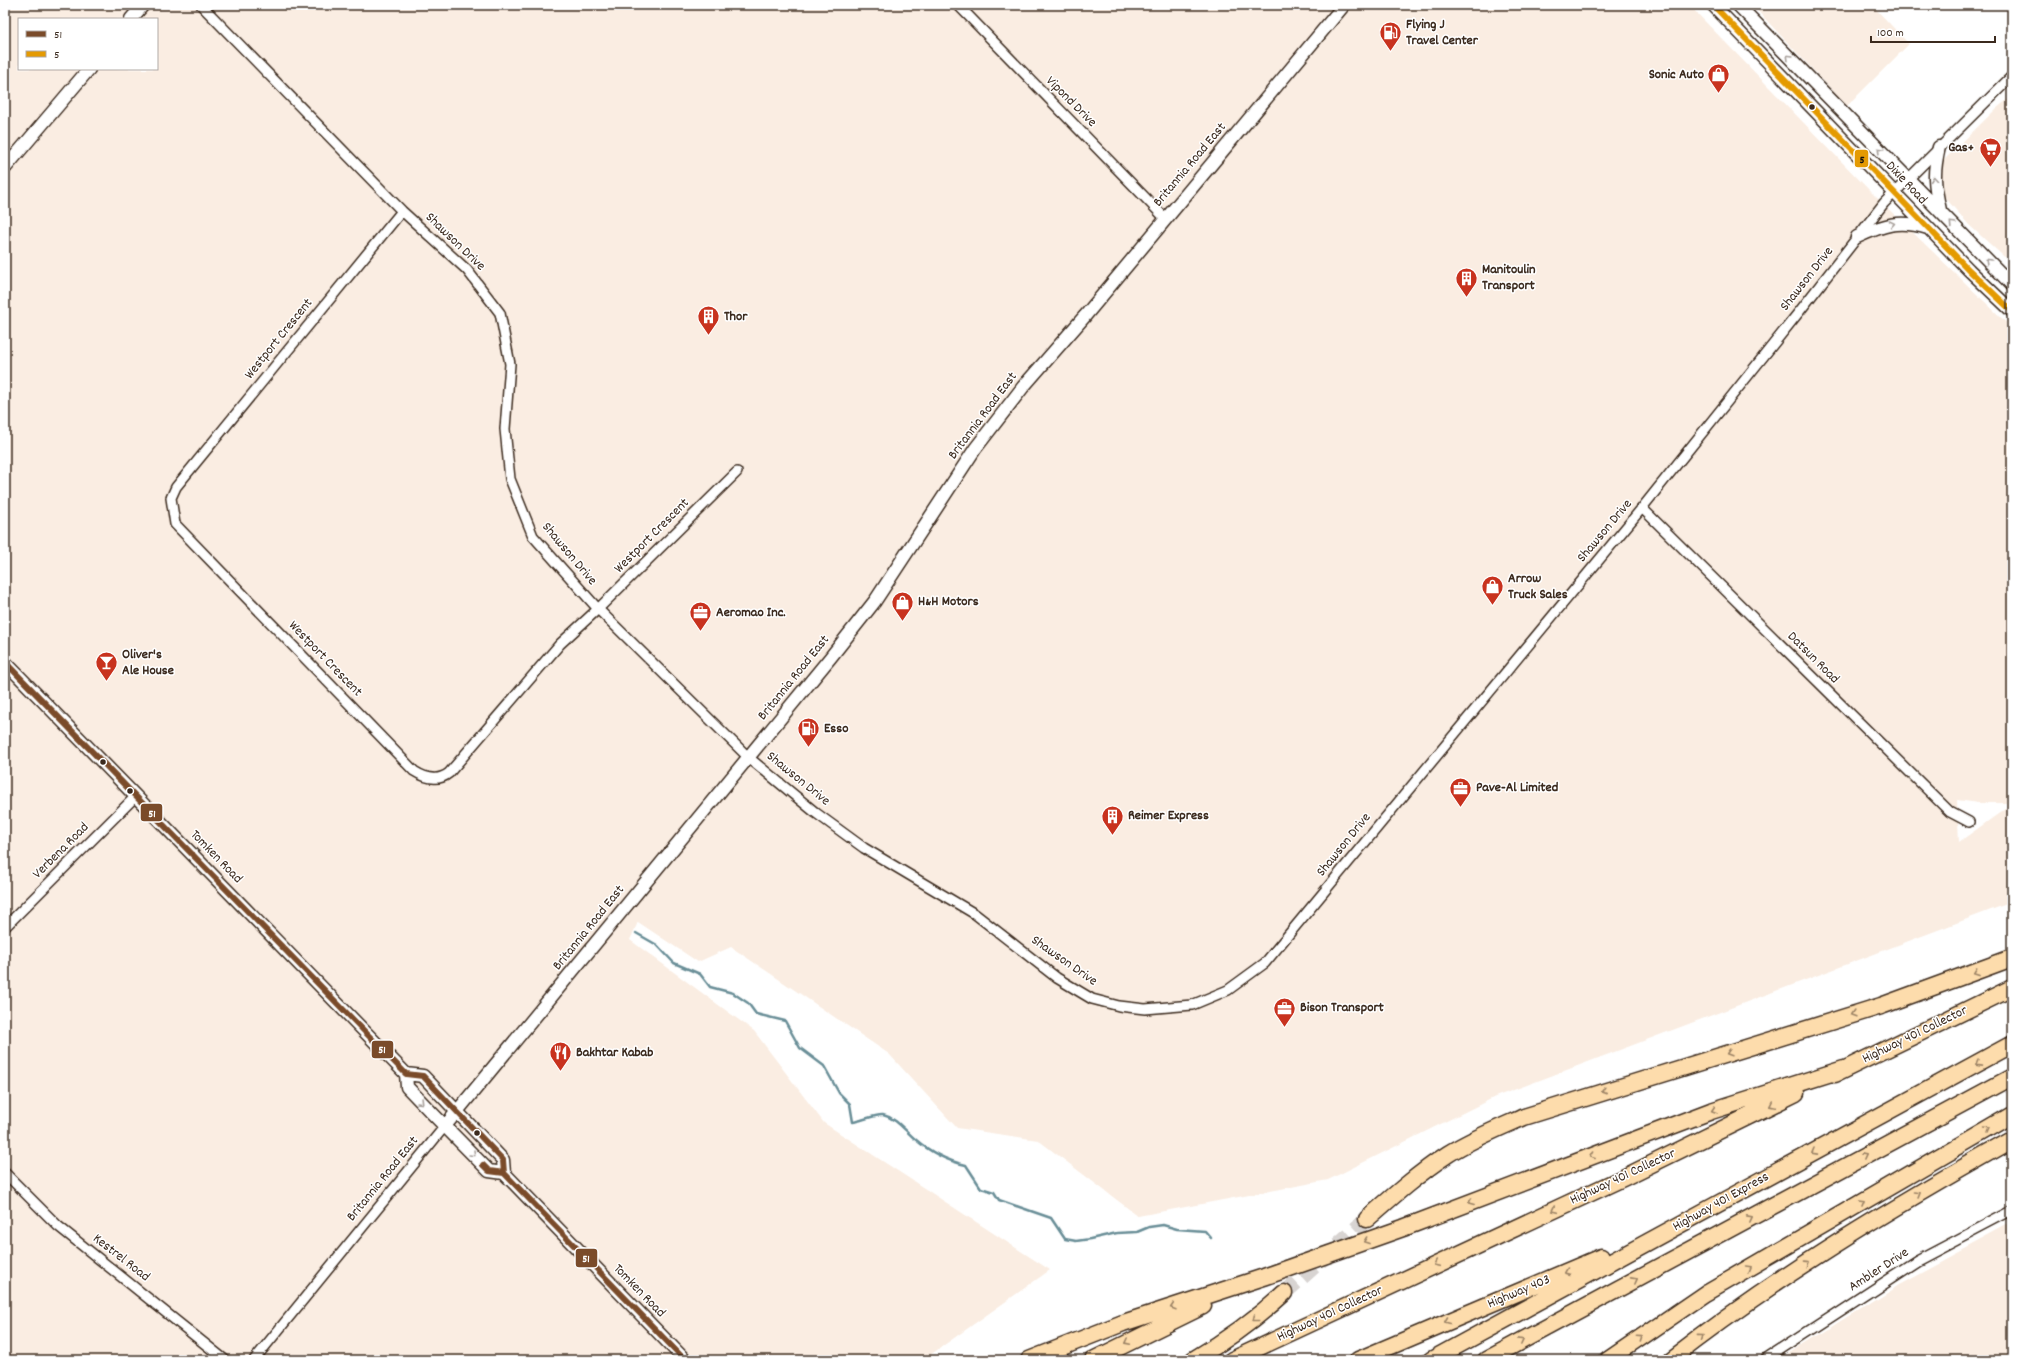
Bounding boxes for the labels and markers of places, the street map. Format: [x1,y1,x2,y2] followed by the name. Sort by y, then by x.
[1406,15,1479,51] place label: Flying J Travel Center
[1377,20,1403,53] fuel station icon: Flying J Travel Center
[1706,62,1732,95] shop icon: Sonic Auto
[1649,65,1704,85] place label: Sonic Auto
[1807,102,1817,112] unlabelled marker
[1977,135,2003,168] supermarket icon: Gas+
[1948,138,1974,158] place label: Gas+
[1482,260,1536,296] place label: Manitoulin Transport
[1453,265,1479,298] building icon: Manitoulin Transport
[696,304,722,337] building icon: Thor
[724,307,748,327] place label: Thor
[1508,569,1568,605] place label: Arrow Truck Sales
[1480,574,1506,607] shop icon: Arrow Truck Sales
[890,589,916,622] shop icon: H&H Motors
[918,592,979,612] place label: H&H Motors
[688,600,714,633] office icon: Aeromao Inc.
[716,603,786,623] place label: Aeromao Inc.
[122,645,174,681] place label: Oliver's Ale House
[93,650,119,683] bar icon: Oliver's Ale House
[795,716,821,749] fuel station icon: Esso
[824,719,848,739] place label: Esso
[98,757,108,767] unlabelled marker
[1447,775,1473,808] office icon: Pave-Al Limited
[1476,778,1559,798] place label: Pave-Al Limited
[125,786,135,796] unlabelled marker
[1100,803,1126,836] building icon: Reimer Express
[1128,806,1209,826] place label: Reimer Express
[1271,995,1297,1028] office icon: Bison Transport
[1300,998,1385,1018] place label: Bison Transport
[548,1040,574,1073] restaurant icon: Bakhtar Kabab
[576,1043,653,1063] place label: Bakhtar Kabab
[472,1128,482,1138] unlabelled marker

